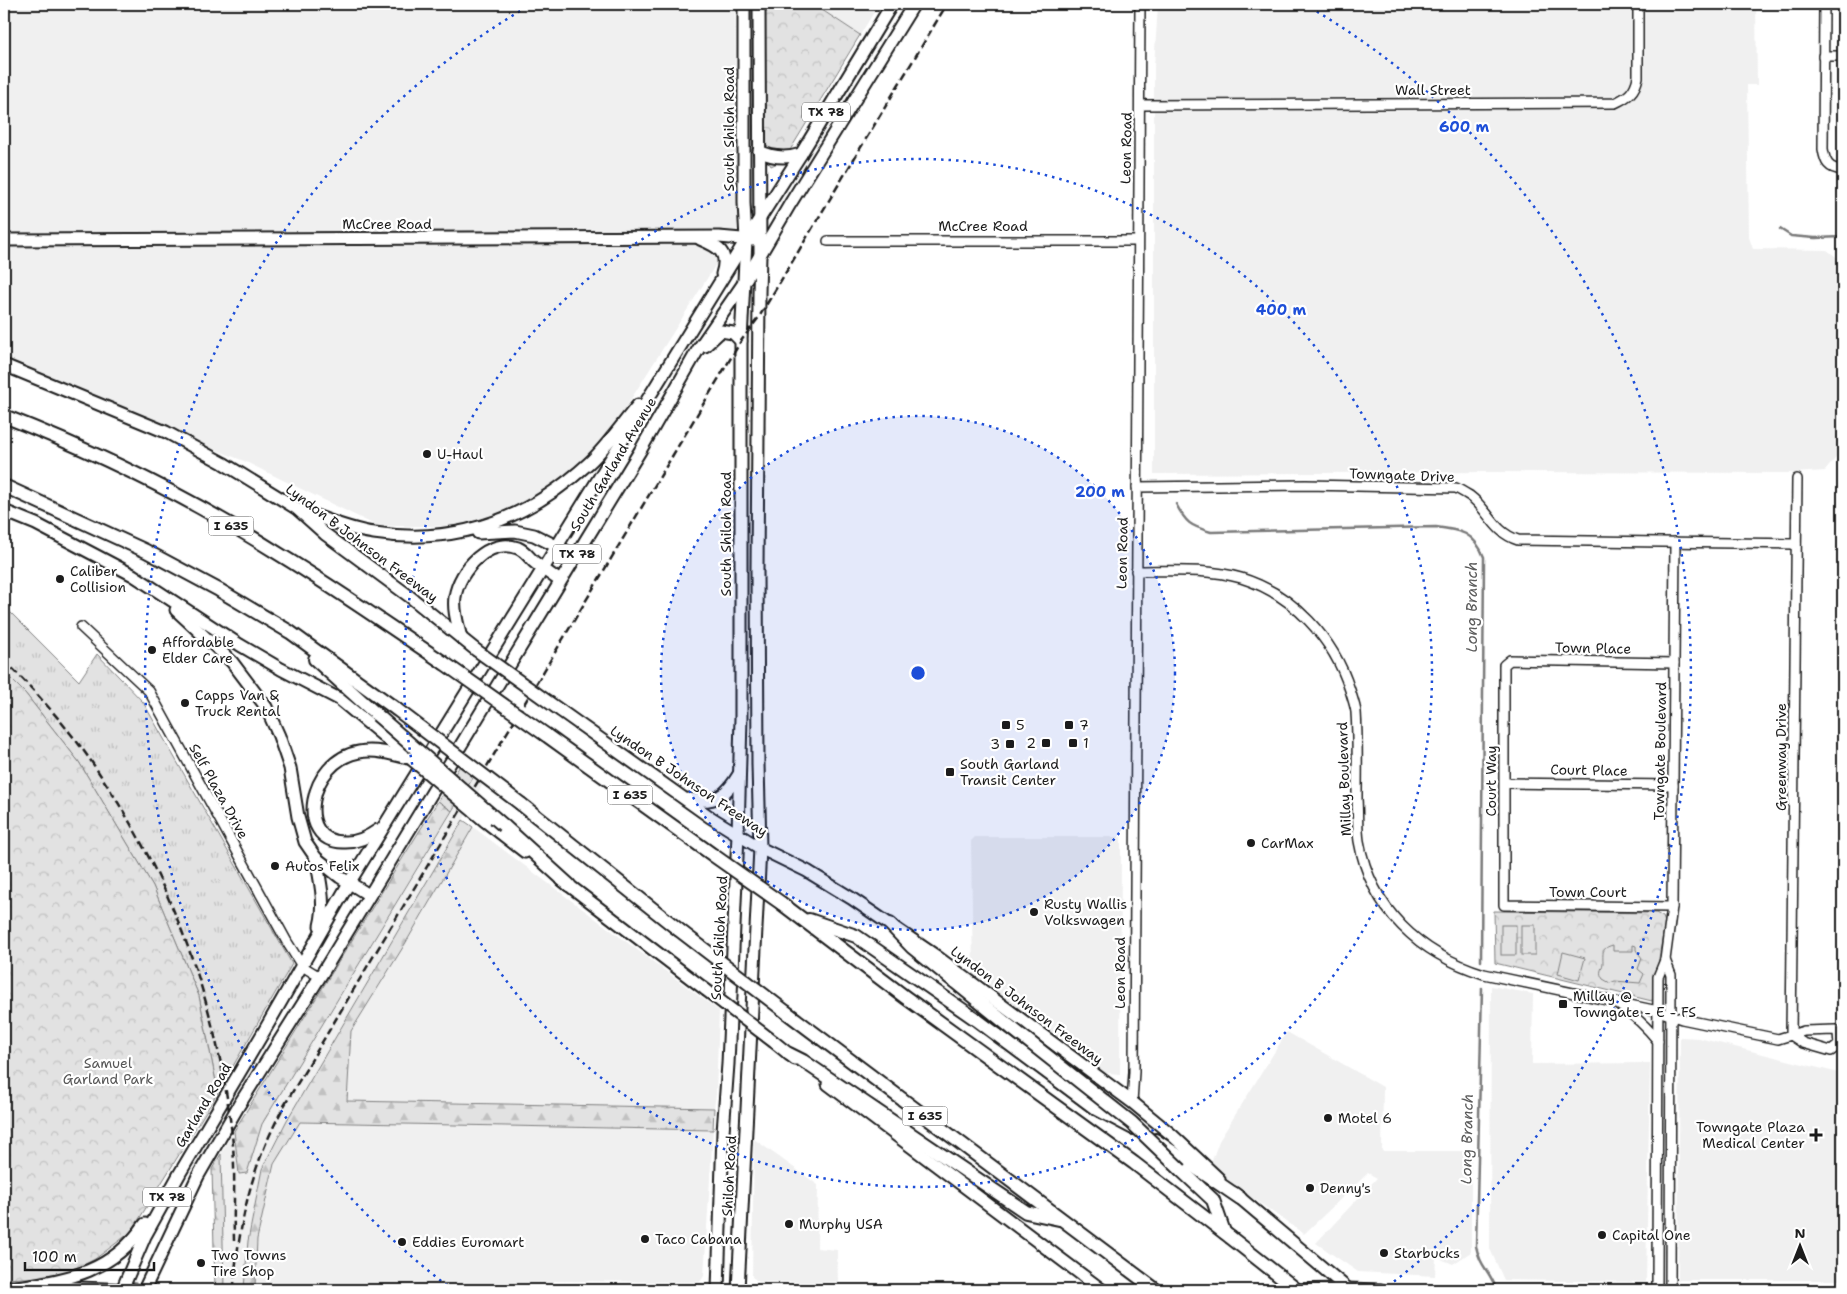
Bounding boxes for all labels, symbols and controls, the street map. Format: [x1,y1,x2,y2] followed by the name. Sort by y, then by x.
[720,66,738,191] street label: South Shiloh Road
[1395,81,1471,99] street label: Wall Street
[802,102,850,121] road number: TX 78
[1116,112,1136,184] street label: Leon Road
[1439,117,1489,137] text: 600 m
[342,215,432,233] street label: McCree Road
[938,217,1028,235] street label: McCree Road
[1256,300,1306,320] text: 400 m
[566,394,660,534] street label: South Garland Avenue
[437,445,484,463] place label: U-Haul
[421,448,433,460] marker: U-Haul
[1349,464,1455,486] street label: Towngate Drive
[717,471,735,596] street label: South Shiloh Road
[282,480,442,606] street label: Lyndon B Johnson Freeway
[1075,482,1125,502] text: 200 m
[208,516,254,536] road number: I 635
[1112,517,1132,589] street label: Leon Road
[553,544,601,564] road number: TX 78
[70,562,126,596] place label: Caliber Collision
[1462,562,1482,652] water label: Long Branch
[54,573,66,585] marker: Caliber Collision
[162,633,234,667] place label: Affordable Elder Care
[1555,638,1631,658] street label: Town Place
[146,644,158,656] marker: Affordable Elder Care
[909,664,927,682] centre of rings
[1650,681,1670,820] street label: Towngate Boulevard
[195,686,281,720] place label: Capps Van & Truck Rental
[179,697,191,709] marker: Capps Van & Truck Rental
[1772,703,1790,811] street label: Greenway Drive
[1016,716,1025,734] place label: 5
[1079,716,1089,734] place label: 7
[1000,719,1012,731] marker: 5
[1063,719,1075,731] marker: 7
[607,721,771,841] street label: Lyndon B Johnson Freeway
[1333,721,1355,836] street label: Millay Boulevard
[1026,734,1036,752] place label: 2
[1083,734,1089,752] place label: 1
[990,735,1000,753] place label: 3
[1040,737,1052,749] marker: 2
[1067,737,1079,749] marker: 1
[1004,738,1016,750] marker: 3
[185,740,253,842] street label: Self Plaza Drive
[1482,745,1500,817] street label: Court Way
[960,755,1059,789] place label: South Garland Transit Center
[1550,760,1628,780] street label: Court Place
[944,766,956,778] marker: South Garland Transit Center
[608,786,652,804] road number: I 635
[1261,834,1314,852] place label: CarMax
[1245,837,1257,849] marker: CarMax
[285,857,359,875] place label: Autos Felix
[269,860,281,872] marker: Autos Felix
[707,875,731,1001] street label: South Shiloh Road
[1549,883,1627,901] street label: Town Court
[1044,895,1127,929] place label: Rusty Wallis Volkswagen
[1028,906,1040,918] marker: Rusty Wallis Volkswagen
[1111,937,1129,1009] street label: Leon Road
[947,942,1107,1068] street label: Lyndon B Johnson Freeway
[1573,987,1696,1021] place label: Millay @ Towngate - E - FS
[1557,998,1569,1010] marker: Millay @ Towngate - E - FS
[63,1054,153,1088] park label: Samuel Garland Park
[171,1059,235,1151] street label: Garland Road
[1456,1093,1478,1185] water label: Long Branch
[902,1106,948,1126] road number: I 635
[1338,1109,1392,1127] place label: Motel 6
[1322,1112,1334,1124] marker: Motel 6
[1696,1118,1805,1152] place label: Towngate Plaza Medical Center
[1809,1128,1823,1142] marker: Towngate Plaza Medical Center
[718,1135,740,1217] street label: Shiloh Road
[1320,1179,1371,1197] place label: Denny's
[1304,1182,1316,1194] marker: Denny's
[143,1188,191,1206] road number: TX 78
[799,1215,883,1233] place label: Murphy USA
[783,1218,795,1230] marker: Murphy USA
[1774,1222,1824,1272] north arrow
[1794,1224,1806,1242] text: N
[1612,1226,1691,1244] place label: Capital One
[1596,1229,1608,1241] marker: Capital One
[655,1230,742,1248] place label: Taco Cabana
[412,1233,524,1251] place label: Eddies Euromart
[639,1233,651,1245] marker: Taco Cabana
[396,1236,408,1248] marker: Eddies Euromart
[25,1239,154,1271] scale bar
[1394,1244,1460,1262] place label: Starbucks
[211,1246,286,1280] place label: Two Towns Tire Shop
[32,1247,77,1267] text: 100 m
[1378,1247,1390,1259] marker: Starbucks
[195,1257,207,1269] marker: Two Towns Tire Shop

